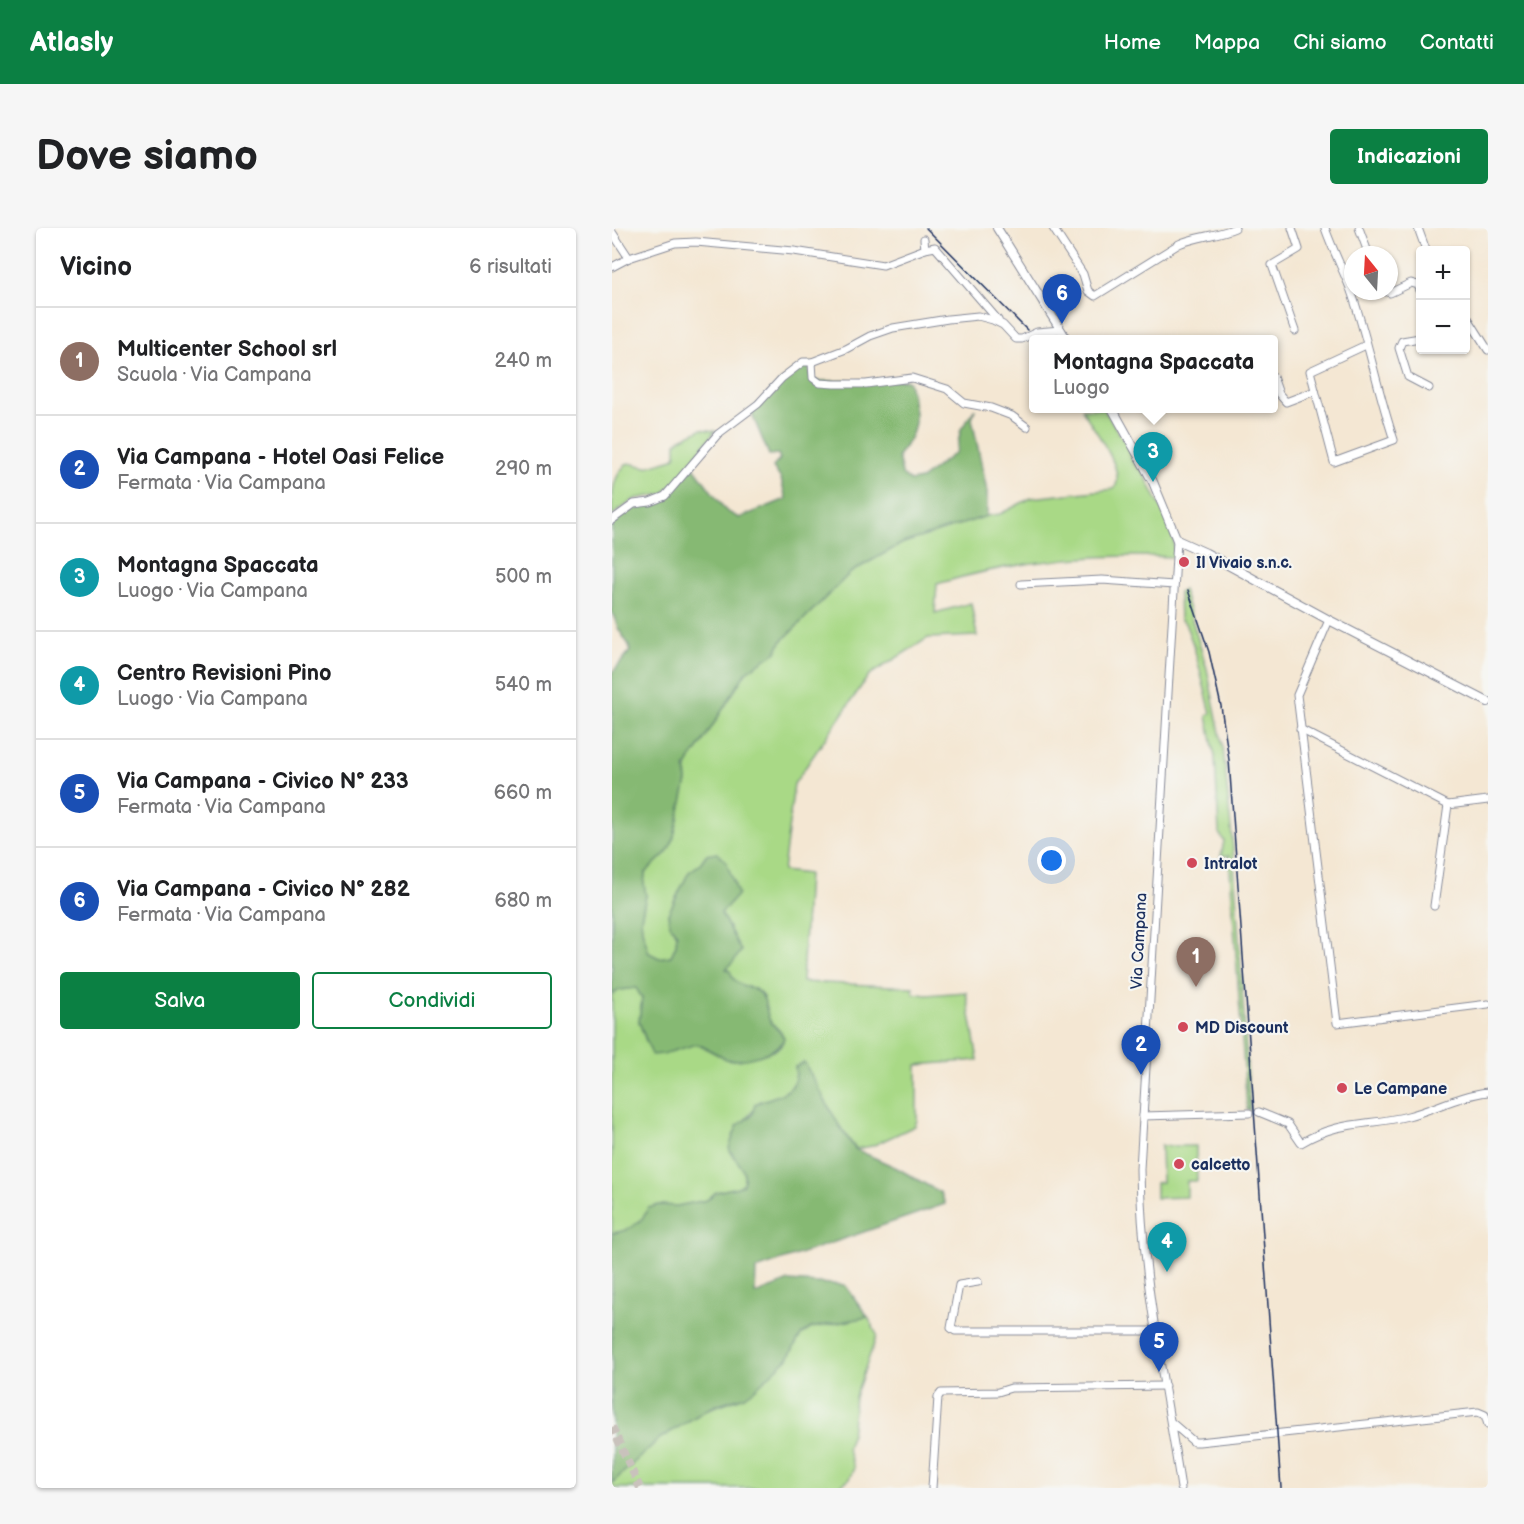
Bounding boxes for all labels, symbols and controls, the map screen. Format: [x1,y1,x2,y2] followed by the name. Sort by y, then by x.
[30,26,113,59] text: Atlasly
[1104,30,1161,55] text: Home
[1194,30,1260,55] text: Mappa
[1293,30,1387,55] text: Chi siamo
[1420,30,1494,55] text: Contatti
[1330,129,1488,184] button: Indicazioni
[36,131,258,182] text: Dove siamo
[1344,246,1398,300] north arrow
[1416,246,1470,354] map controls
[1416,246,1470,300] button: +
[60,252,132,283] text: Vicino
[469,255,552,279] text: 6 risultati
[1042,274,1082,324] pin: 6
[1416,300,1470,354] button: −
[1029,335,1278,413] popup
[117,336,337,363] text: Multicenter School srl
[75,349,84,373] text: 1
[495,349,552,373] text: 240 m
[1053,349,1254,376] text: Montagna Spaccata
[117,363,312,387] text: Scuola · Via Campana
[1053,376,1110,400] text: Luogo
[1134,432,1172,482] pin: 3
[117,444,444,471] text: Via Campana - Hotel Oasi Felice
[74,457,85,481] text: 2
[495,457,552,481] text: 290 m
[117,471,326,495] text: Fermata · Via Campana
[117,552,319,579] text: Montagna Spaccata
[1196,554,1293,573] place label: Il Vivaio s.n.c.
[1177,555,1191,569] marker: Il Vivaio s.n.c.
[74,565,85,589] text: 3
[495,565,552,589] text: 500 m
[117,579,308,603] text: Luogo · Via Campana
[117,660,332,687] text: Centro Revisioni Pino
[74,673,85,697] text: 4
[495,673,552,697] text: 540 m
[117,687,308,711] text: Luogo · Via Campana
[117,768,409,795] text: Via Campana - Civico N° 233
[74,781,85,805] text: 5
[494,781,552,805] text: 660 m
[117,795,326,819] text: Fermata · Via Campana
[1037,846,1066,875] your location
[1204,855,1258,874] place label: Intralot
[1185,856,1199,870] marker: Intralot
[117,876,410,903] text: Via Campana - Civico N° 282
[73,889,86,913] text: 6
[494,889,552,913] text: 680 m
[1127,892,1152,990] street label: Via Campana
[117,903,326,927] text: Fermata · Via Campana
[1176,938,1216,987] pin: 1
[60,972,300,1029] button: Salva
[312,972,552,1029] button: Condividi
[1195,1019,1289,1038] place label: MD Discount
[1176,1020,1190,1034] marker: MD Discount
[1122,1026,1160,1075] pin: 2
[1354,1080,1447,1099] place label: Le Campane
[1335,1081,1349,1095] marker: Le Campane
[1191,1156,1250,1175] place label: calcetto
[1172,1157,1186,1171] marker: calcetto
[1148,1222,1186,1272] pin: 4
[1140,1322,1178,1372] pin: 5

